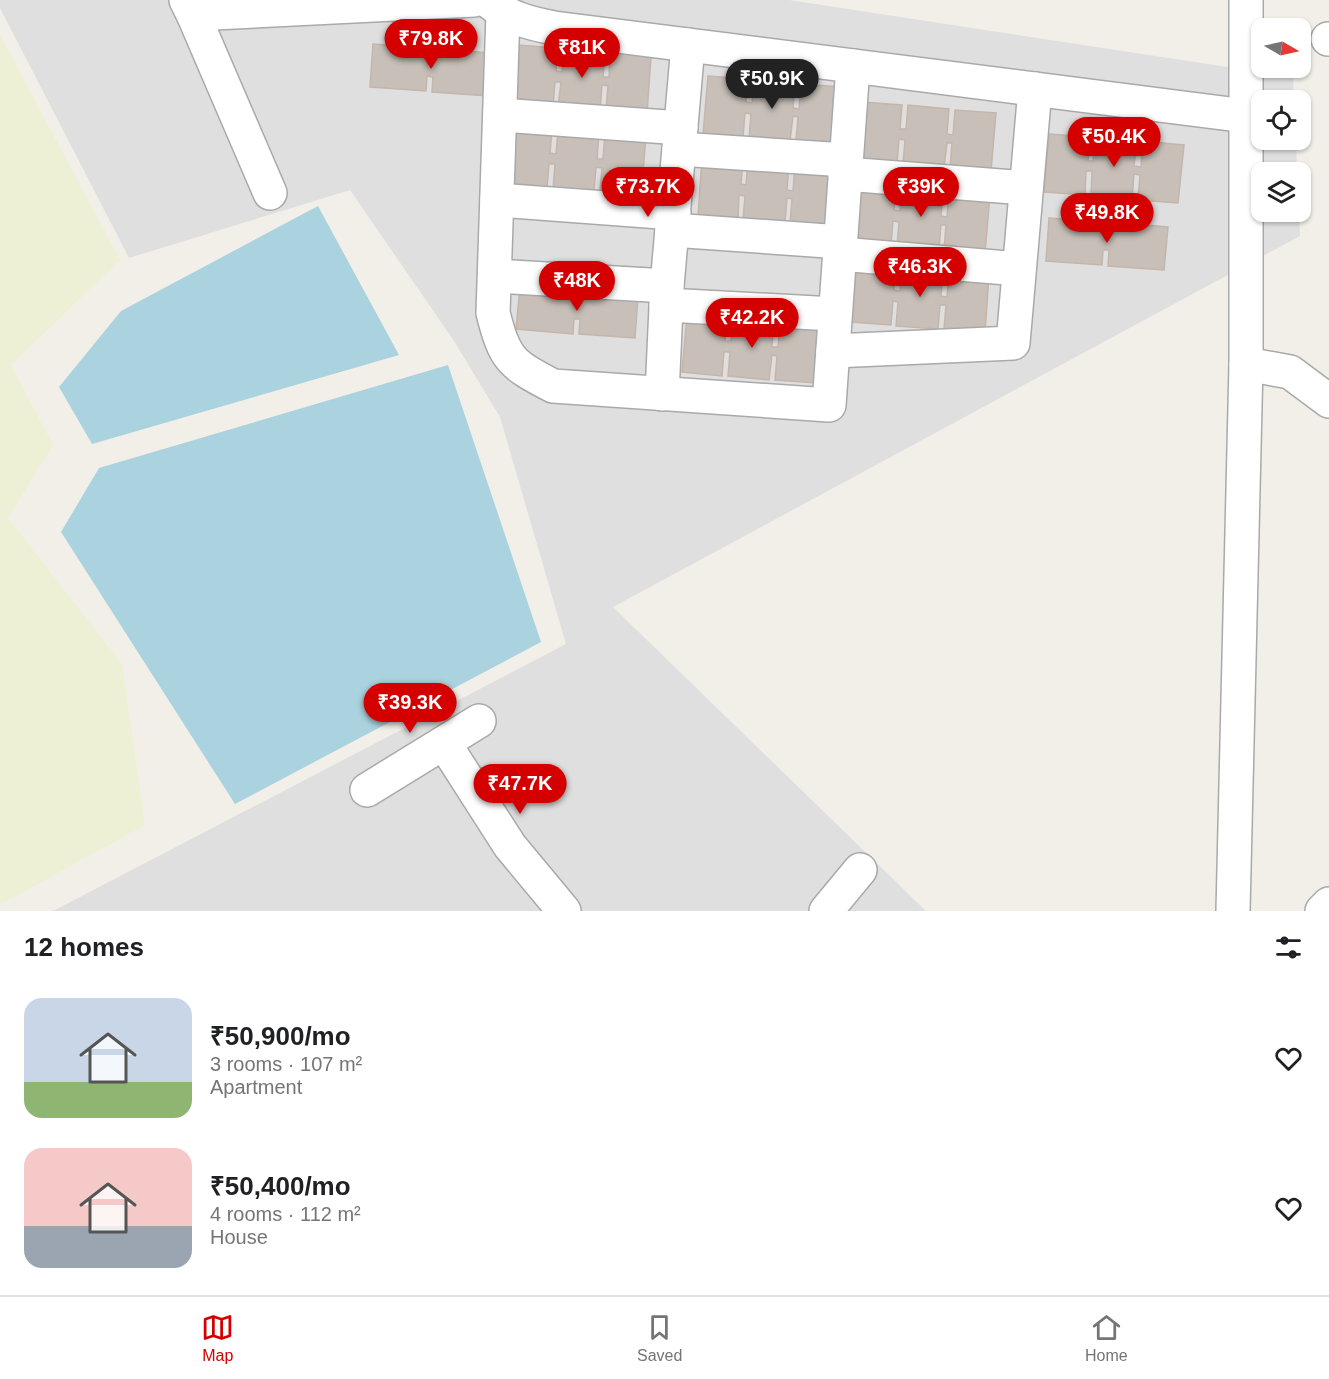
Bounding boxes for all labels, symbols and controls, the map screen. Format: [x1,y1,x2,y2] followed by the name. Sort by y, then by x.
[1251,18,1311,78] north arrow
[1251,18,1311,222] map controls
[382,19,480,70] pin: ₹79.8K
[399,27,463,49] text: ₹79.8K
[546,28,618,79] pin: ₹81K
[558,36,606,58] text: ₹81K
[723,59,821,110] pin: ₹50.9K
[740,67,804,89] text: ₹50.9K
[1251,90,1311,150] button: locate
[1065,117,1163,168] pin: ₹50.4K
[1082,125,1146,147] text: ₹50.4K
[1251,162,1311,222] button: layers
[599,167,697,218] pin: ₹73.7K
[885,167,957,218] pin: ₹39K
[616,175,680,197] text: ₹73.7K
[897,175,945,197] text: ₹39K
[1058,193,1156,244] pin: ₹49.8K
[1075,201,1139,223] text: ₹49.8K
[871,247,969,298] pin: ₹46.3K
[888,255,952,277] text: ₹46.3K
[541,261,613,312] pin: ₹48K
[553,269,601,291] text: ₹48K
[703,298,801,349] pin: ₹42.2K
[720,306,784,328] text: ₹42.2K
[361,683,459,734] pin: ₹39.3K
[378,691,442,713] text: ₹39.3K
[471,764,569,815] pin: ₹47.7K
[488,772,552,794] text: ₹47.7K
[1272,931,1305,964] icon: filters
[24,932,144,962] text: 12 homes
[210,1021,351,1051] text: ₹50,900/mo
[72,1022,144,1094] icon: home
[1272,1042,1305,1075] icon: heart
[210,1053,362,1075] text: 3 rooms · 107 m²
[210,1076,302,1098] text: Apartment
[210,1171,351,1201] text: ₹50,400/mo
[72,1172,144,1244] icon: home
[1272,1192,1305,1225] icon: heart
[210,1203,361,1225] text: 4 rooms · 112 m²
[210,1226,268,1248] text: House
[201,1311,234,1365] tab: Map
[637,1311,682,1365] tab: Saved
[1085,1311,1128,1365] tab: Home

